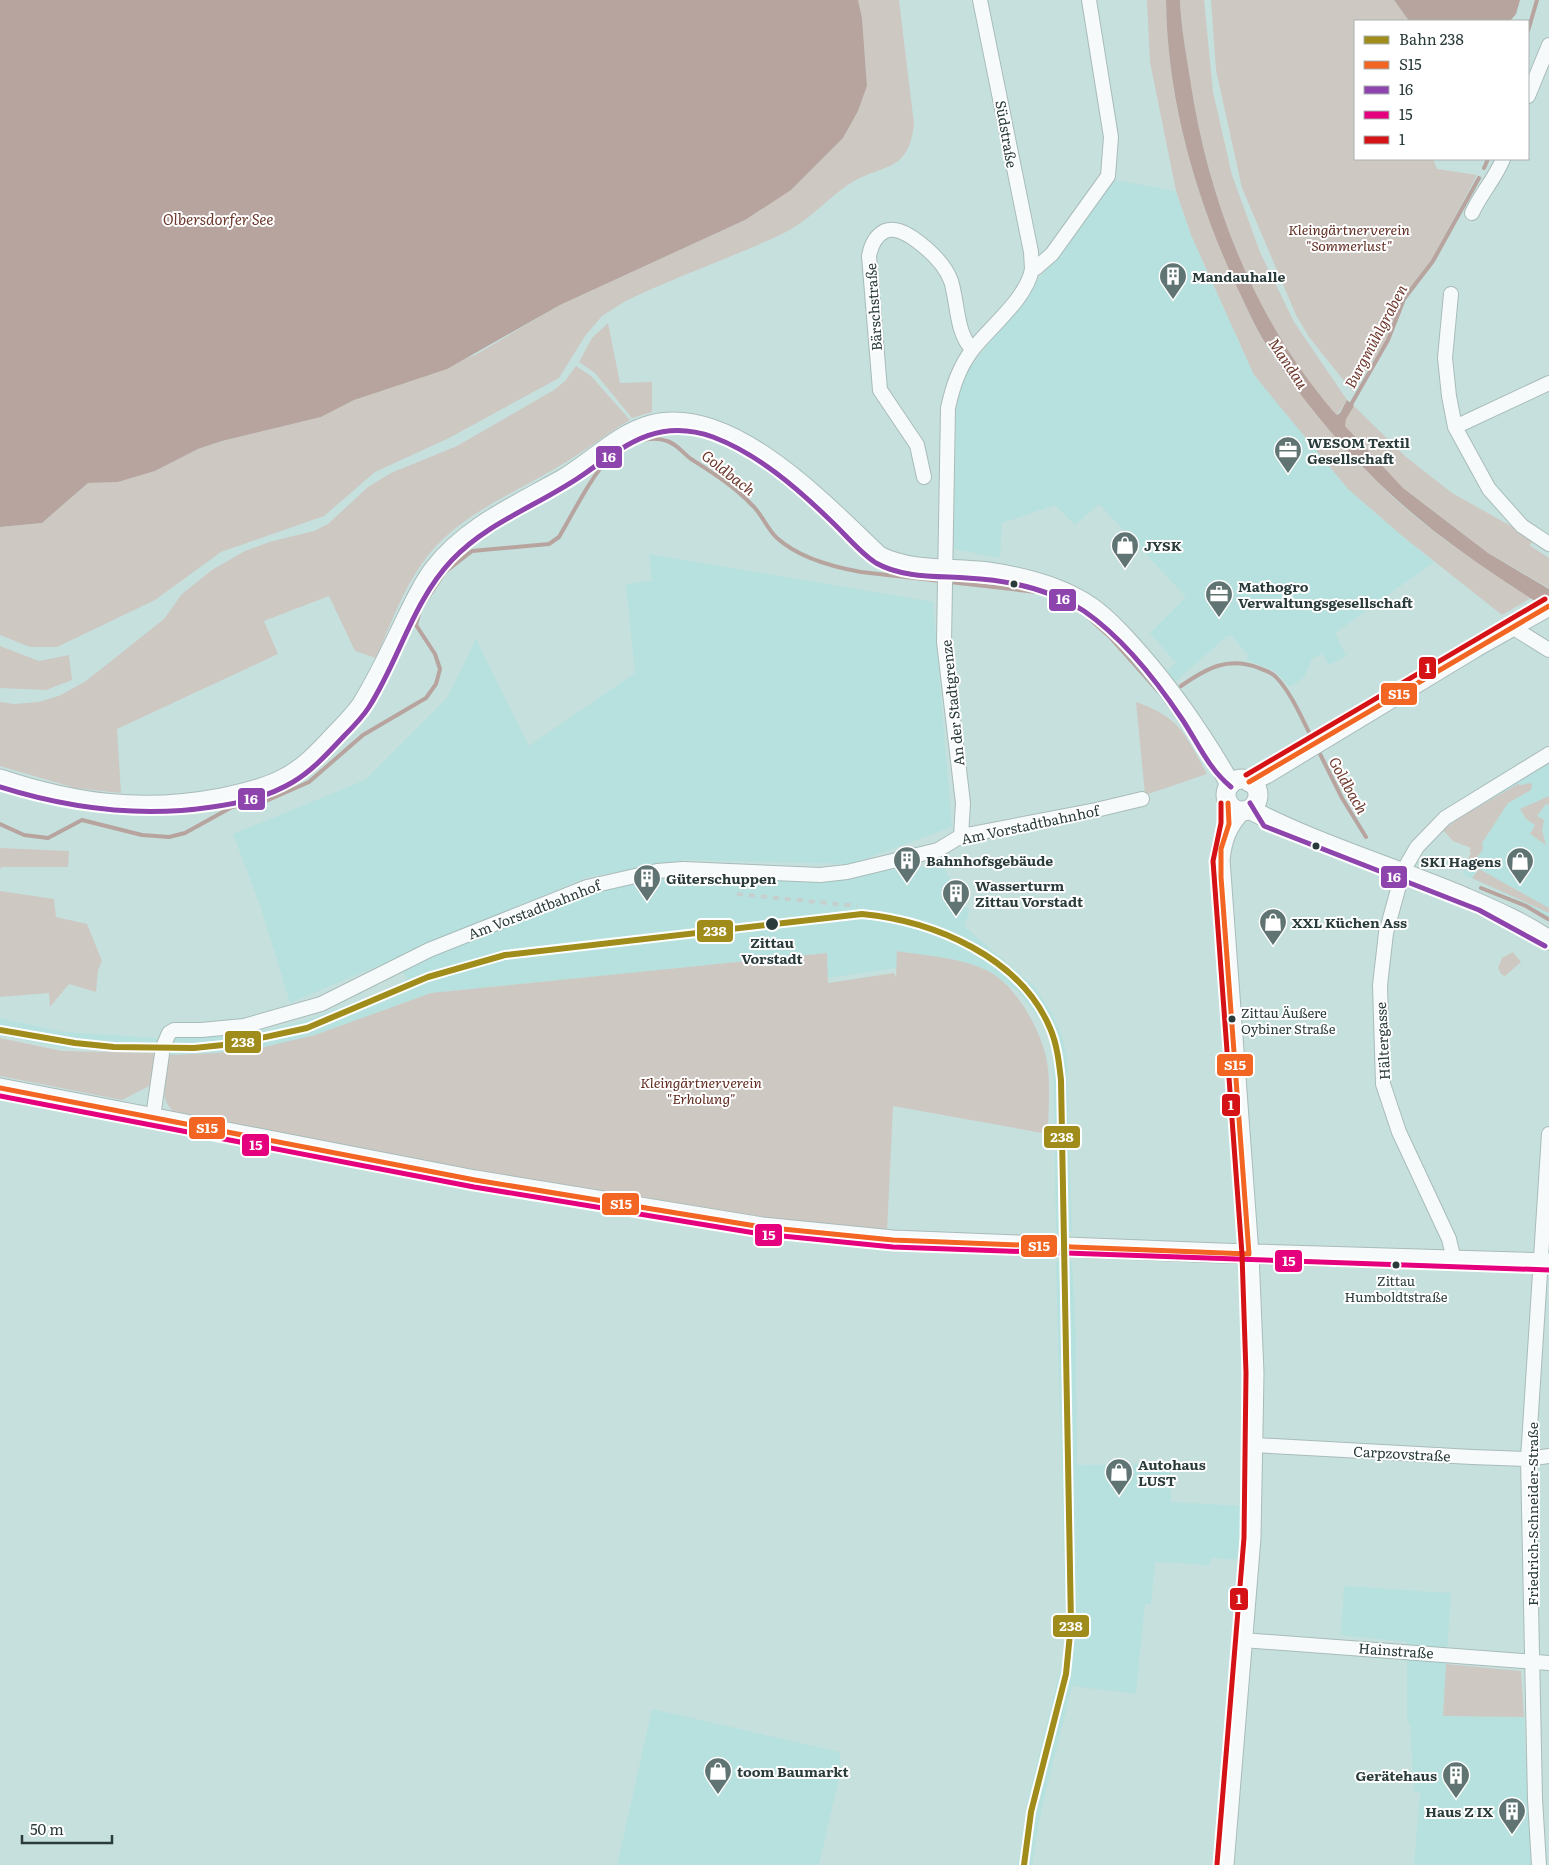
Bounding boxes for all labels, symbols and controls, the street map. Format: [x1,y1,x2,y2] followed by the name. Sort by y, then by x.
[1354,20,1529,160] legend
[1399,27,1464,50] text: Bahn 238
[1399,52,1422,75] text: S15
[1399,77,1413,100] text: 16
[991,99,1023,169] street label: Südstraße
[1399,102,1413,125] text: 15
[1399,127,1405,150] text: 1
[163,207,273,230] water label: Olbersdorfer See
[1288,219,1410,255] park label: Kleingärtnerverein "Sommerlust"
[1158,261,1188,300] building icon: Mandauhalle
[860,262,886,352] street label: Bärschstraße
[1192,266,1286,286] place label: Mandauhalle
[1338,280,1412,392] water label: Burgmühlgraben
[1263,333,1315,393] water label: Mandau
[1307,432,1410,468] place label: WESOM Textil Gesellschaft
[1273,435,1303,474] office icon: WESOM Textil Gesellschaft
[697,444,761,500] water label: Goldbach
[595,445,623,469] line badge: 16
[602,446,616,466] text: 16
[1110,530,1140,569] shop icon: JYSK
[1144,535,1182,555] place label: JYSK
[1238,576,1414,612] place label: Mathogro Verwaltungsgesellschaft
[1009,579,1019,589] unlabelled marker
[1204,579,1234,618] office icon: Mathogro Verwaltungsgesellschaft
[1048,588,1077,612] line badge: 16
[1056,588,1070,608] text: 16
[935,639,969,767] street label: An der Stadtgrenze
[1418,656,1437,680] line badge: 1
[1425,657,1431,677] text: 1
[1380,682,1418,706] line badge: S15
[1388,683,1410,703] text: S15
[1324,752,1374,818] water label: Goldbach
[237,787,266,811] line badge: 16
[244,788,258,808] text: 16
[959,799,1102,848] street label: Am Vorstadtbahnhof
[1311,841,1321,851] unlabelled marker
[892,845,922,884] building icon: Bahnhofsgebäude
[1505,846,1535,885] shop icon: SKI Hagens
[926,850,1053,870] place label: Bahnhofsgebäude
[1420,851,1501,871] place label: SKI Hagens
[632,863,662,902] building icon: Güterschuppen
[1380,865,1408,889] line badge: 16
[1387,866,1401,886] text: 16
[666,868,777,888] place label: Güterschuppen
[465,874,605,944] street label: Am Vorstadtbahnhof
[975,875,1084,911] place label: Wasserturm Zittau Vorstadt
[941,878,971,917] building icon: Wasserturm Zittau Vorstadt
[1258,907,1288,946] shop icon: XXL Küchen Ass
[1292,912,1407,932] place label: XXL Küchen Ass
[764,916,780,932] marker: Zittau Vorstadt
[696,919,734,943] line badge: 238
[703,920,727,940] text: 238
[741,932,804,968] place label: Zittau Vorstadt
[1370,1001,1394,1081] street label: Hältergasse
[1241,1003,1336,1038] place label: Zittau Äußere Oybiner Straße
[1227,1014,1237,1024] marker: Zittau Äußere Oybiner Straße
[224,1030,262,1054] line badge: 238
[231,1031,255,1051] text: 238
[1216,1053,1254,1077] line badge: S15
[1224,1054,1246,1074] text: S15
[640,1072,762,1108] park label: Kleingärtnerverein "Erholung"
[1221,1093,1241,1117] line badge: 1
[1228,1094,1234,1114] text: 1
[188,1116,226,1140] line badge: S15
[196,1117,218,1137] text: S15
[1043,1125,1081,1149] line badge: 238
[1050,1126,1074,1146] text: 238
[241,1133,270,1157] line badge: 15
[249,1134,263,1154] text: 15
[601,1192,640,1216] line badge: S15
[610,1193,632,1213] text: S15
[754,1223,783,1247] line badge: 15
[762,1224,776,1244] text: 15
[1020,1234,1058,1258] line badge: S15
[1028,1235,1050,1255] text: S15
[1274,1249,1303,1273] line badge: 15
[1282,1250,1296,1270] text: 15
[1391,1260,1401,1270] marker: Zittau Humboldtstraße
[1345,1271,1448,1306] place label: Zittau Humboldtstraße
[1522,1422,1542,1606] street label: Friedrich-Schneider-Straße
[1353,1440,1451,1466] street label: Carpzovstraße
[1138,1454,1206,1490] place label: Autohaus LUST
[1104,1457,1134,1496] shop icon: Autohaus LUST
[1229,1587,1249,1611] line badge: 1
[1236,1588,1242,1608] text: 1
[1052,1614,1090,1638] line badge: 238
[1059,1615,1083,1635] text: 238
[1358,1637,1434,1663] street label: Hainstraße
[703,1756,733,1795] shop icon: toom Baumarkt
[1441,1760,1471,1799] building icon: Gerätehaus
[737,1761,850,1781] place label: toom Baumarkt
[1356,1765,1437,1785] place label: Gerätehaus
[1497,1796,1527,1835] building icon: Haus Z IX
[1425,1801,1493,1821] place label: Haus Z IX
[22,1812,112,1844] scale bar
[30,1817,64,1840] text: 50 m

